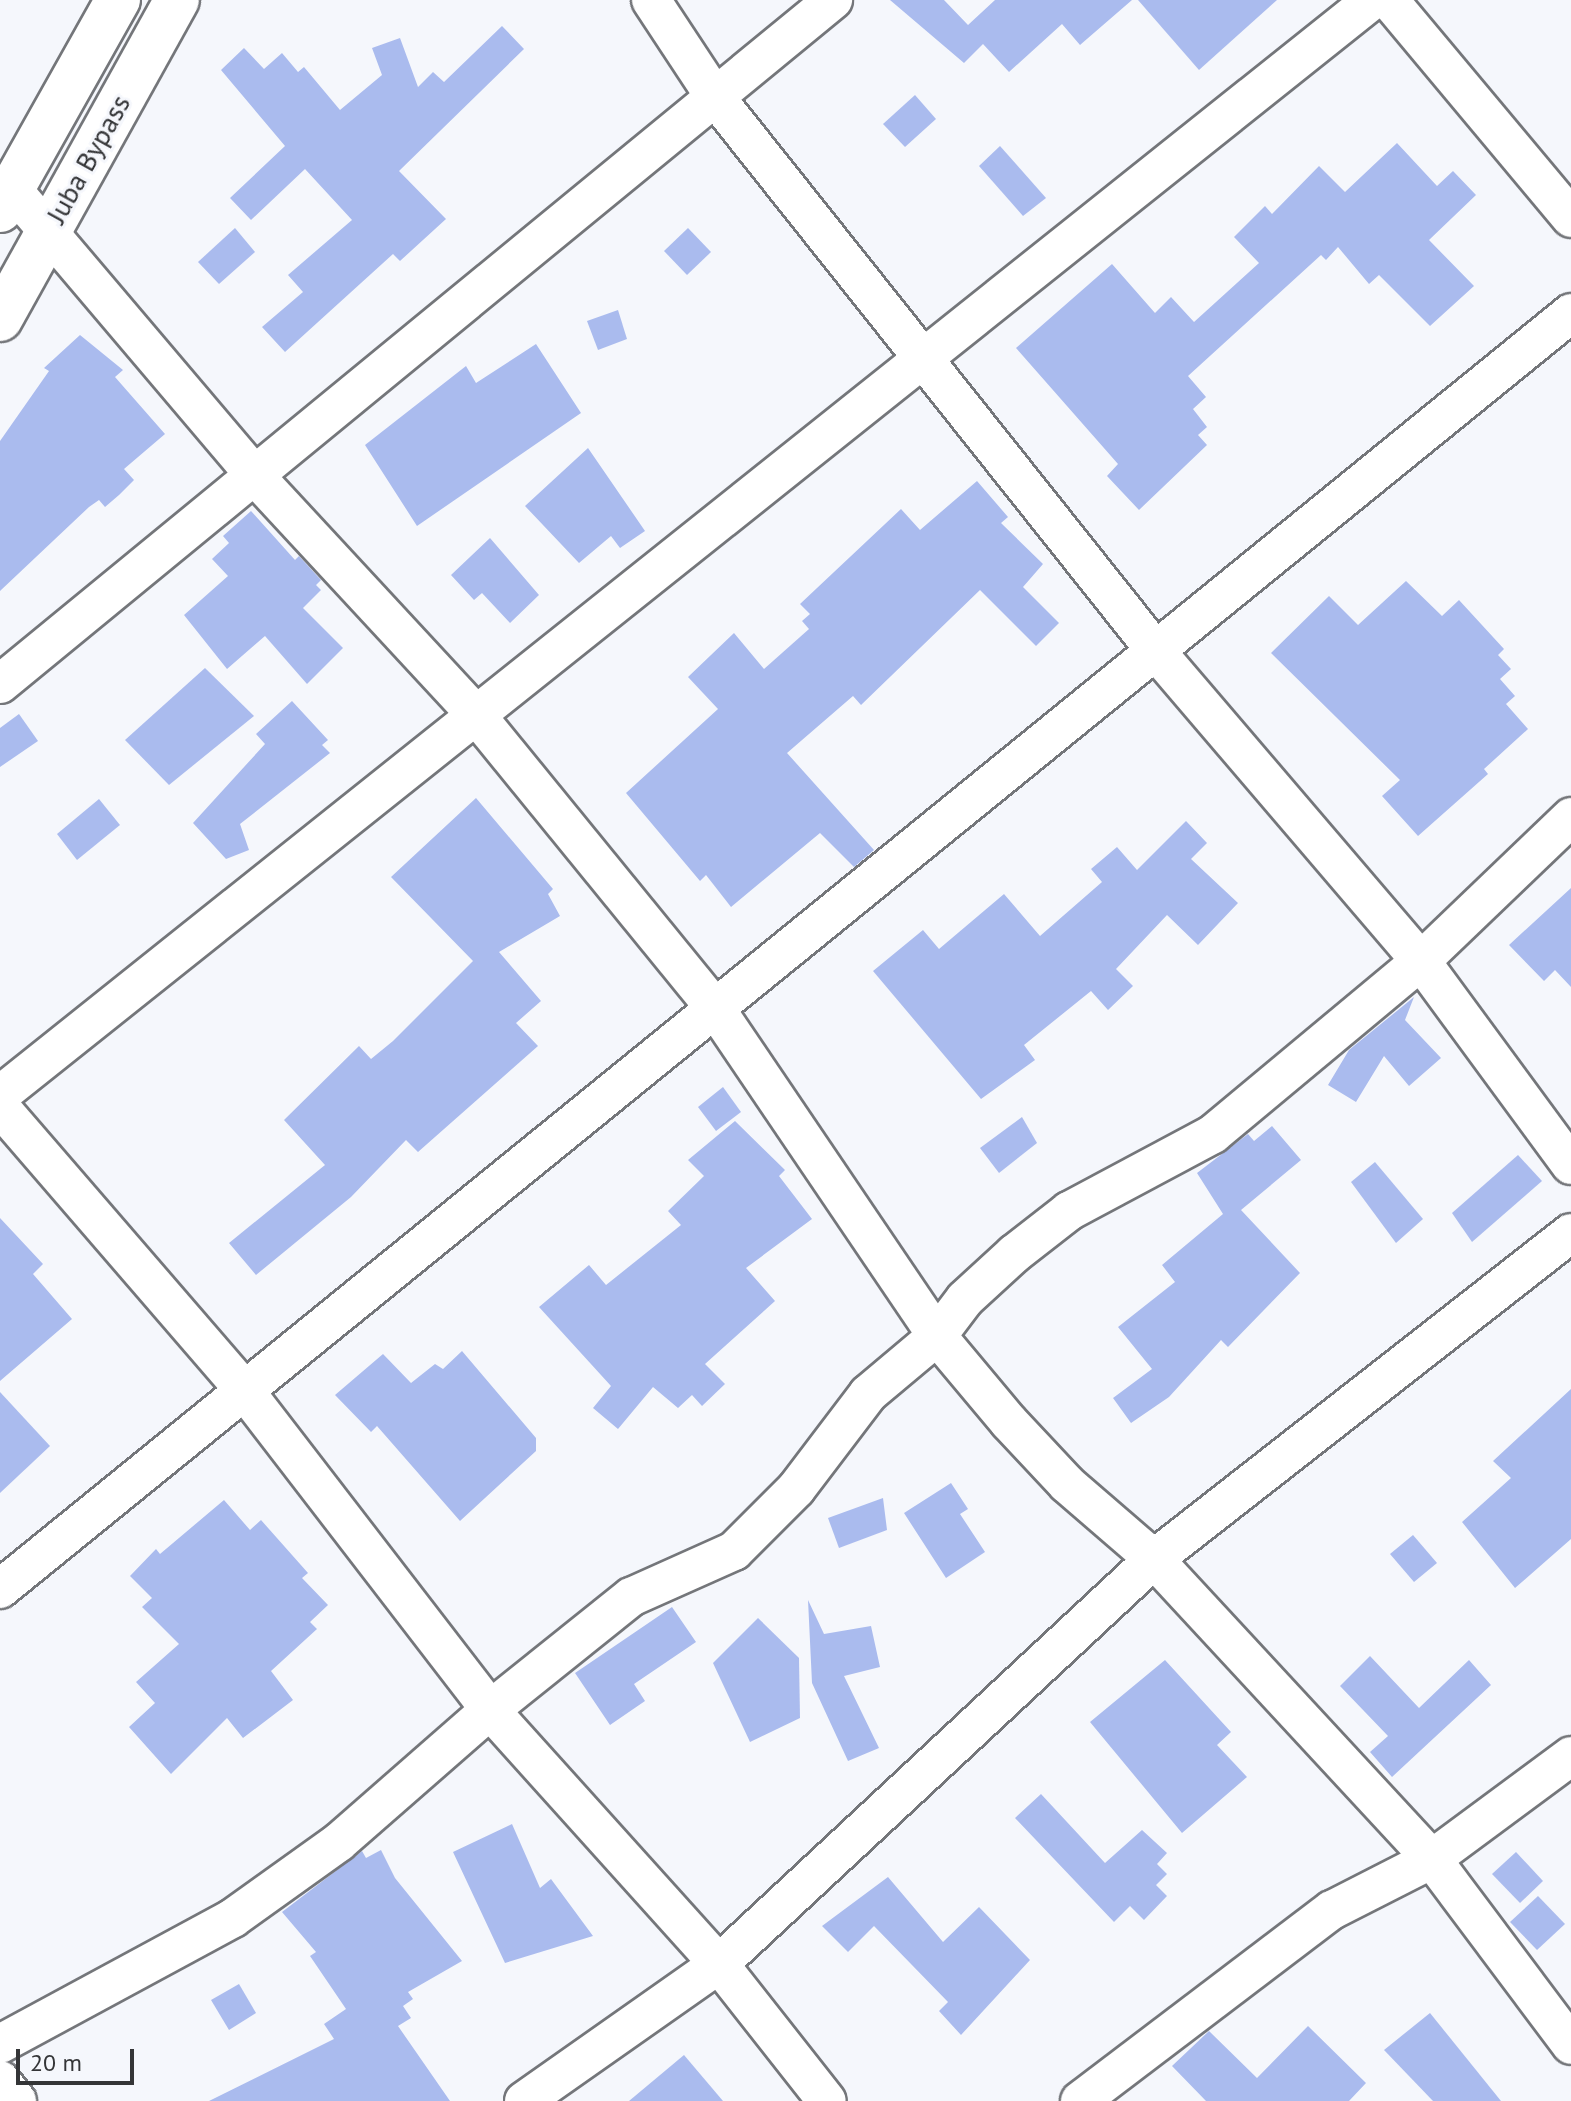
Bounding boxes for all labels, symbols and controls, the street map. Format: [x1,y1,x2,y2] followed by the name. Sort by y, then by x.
[39,89,137,229] street label: Juba Bypass
[20,2033,138,2083] scale bar
[30,2047,82,2078] text: 20 m

